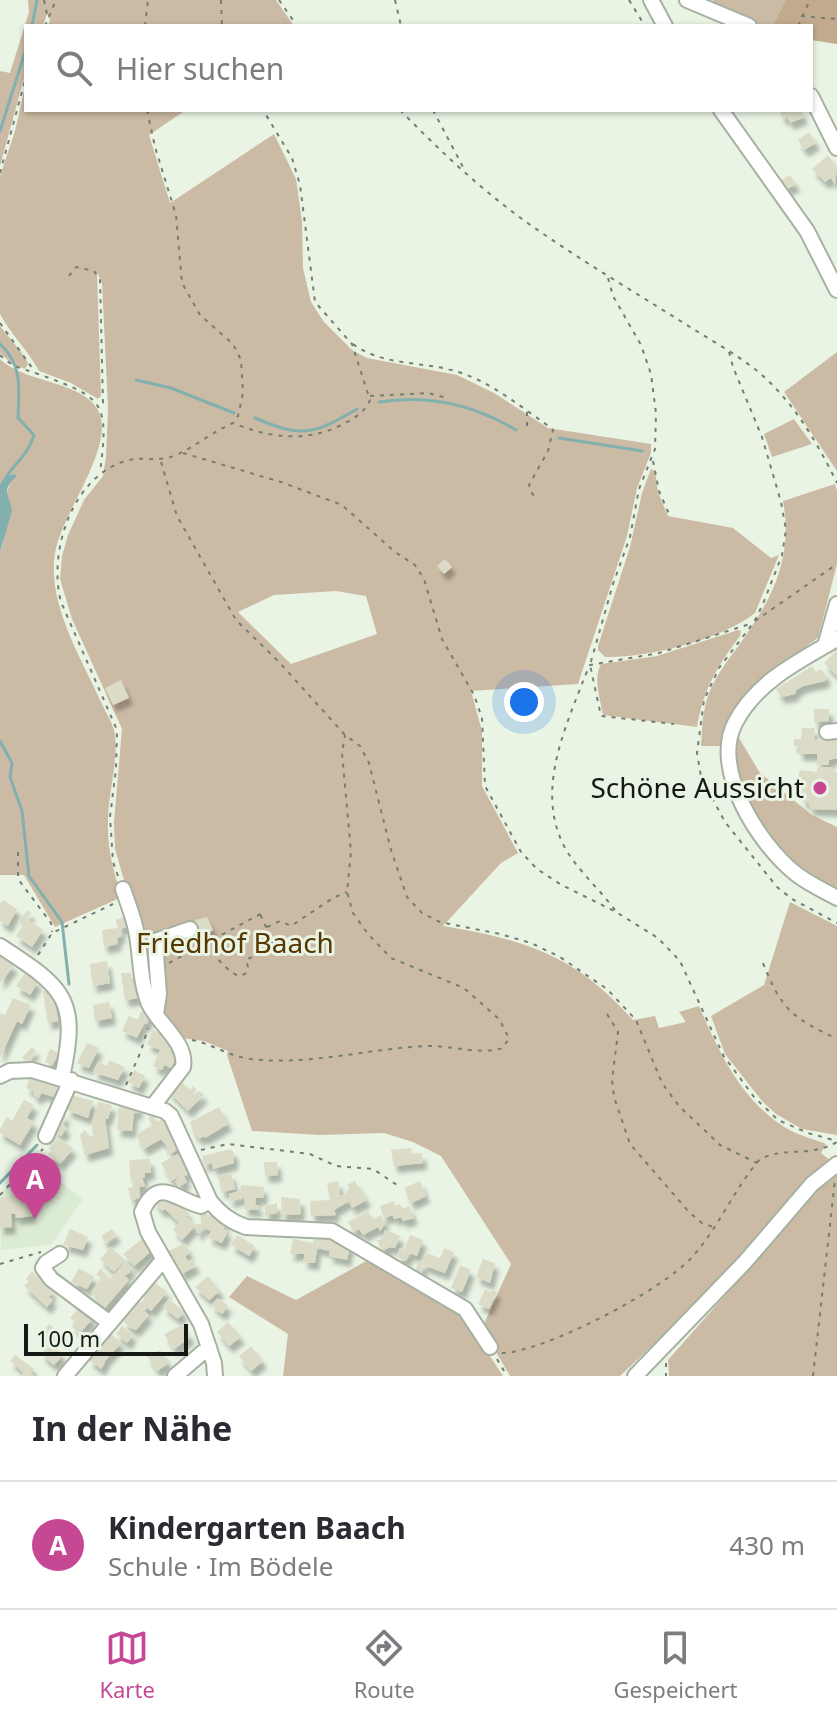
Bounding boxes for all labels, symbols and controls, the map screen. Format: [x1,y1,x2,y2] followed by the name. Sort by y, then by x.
[24,24,813,112] search box
[52,46,96,90] icon: search
[116,48,284,89] text: Hier suchen
[504,682,544,722] your location
[590,768,804,806] place label: Schöne Aussicht
[811,779,829,797] marker: Schöne Aussicht
[136,923,334,961] park label: Friedhof Baach
[9,1153,61,1219] pin: A
[24,1320,188,1356] scale bar
[36,1323,100,1353] text: 100 m
[32,1405,232,1451] text: In der Nähe
[108,1507,406,1548] text: Kindergarten Baach
[49,1527,67,1563] text: A
[729,1527,805,1563] text: 430 m
[108,1548,333,1584] text: Schule · Im Bödele
[99,1626,155,1704] tab: Karte
[354,1626,415,1704] tab: Route
[613,1626,738,1704] tab: Gespeichert

